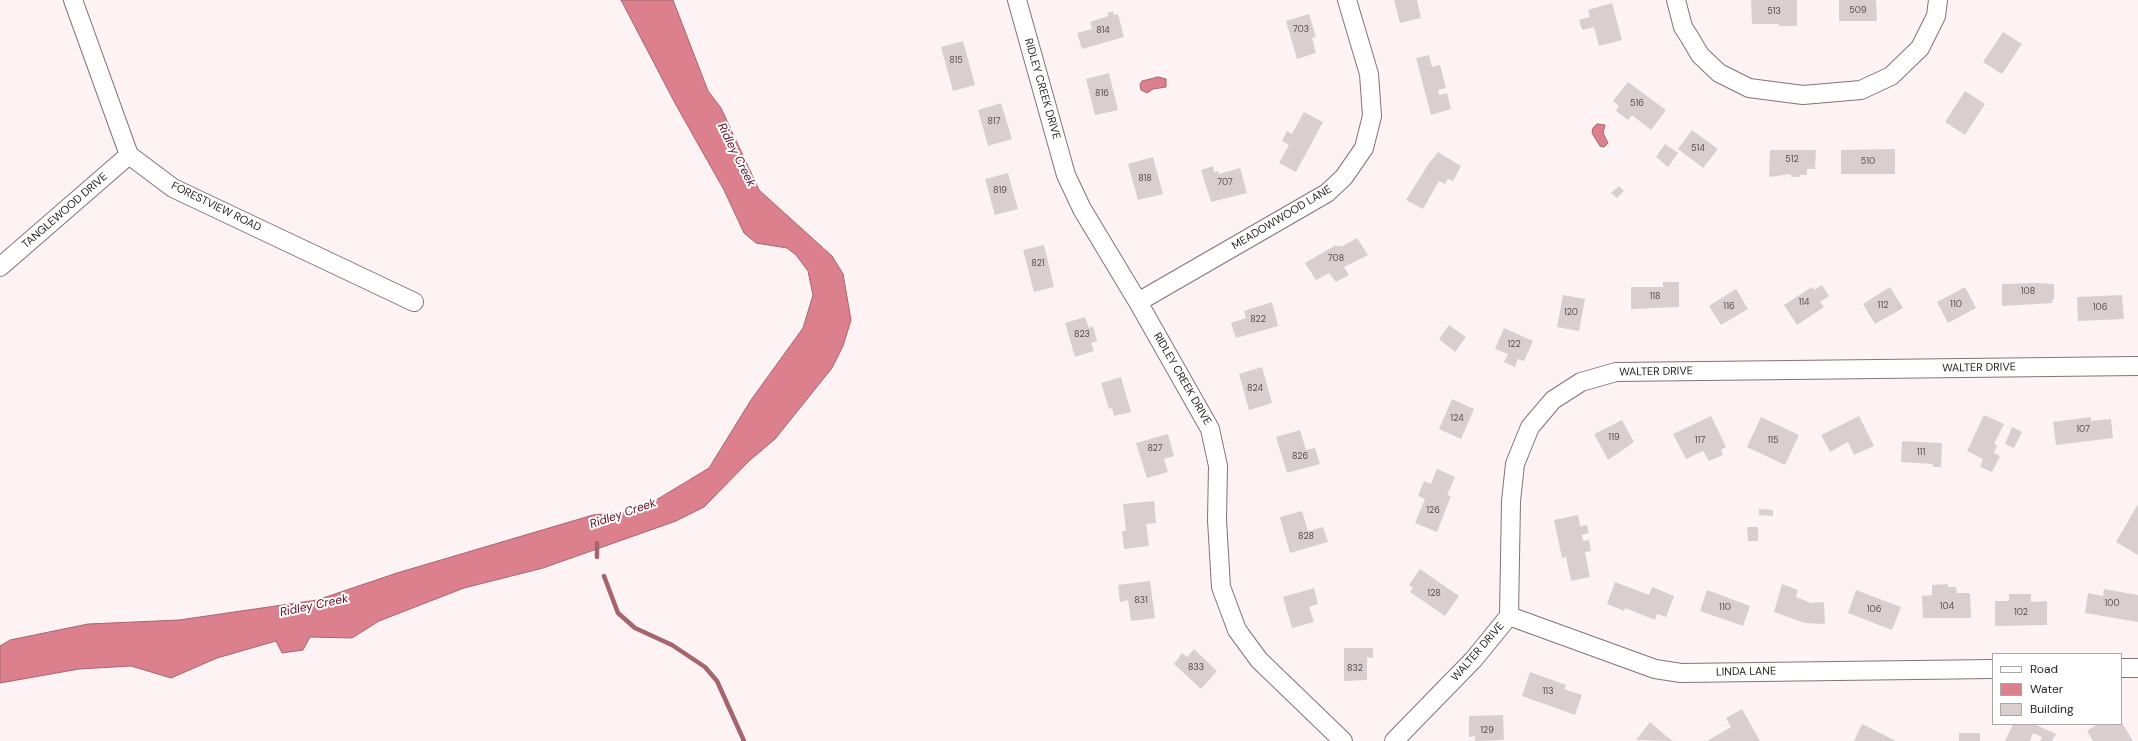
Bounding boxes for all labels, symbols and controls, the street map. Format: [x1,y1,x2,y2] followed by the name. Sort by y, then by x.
[1849,6,1867,16] house number: 509
[1767,7,1781,17] house number: 513
[1293,25,1309,35] house number: 703
[1096,26,1110,36] house number: 814
[1021,37,1063,141] street label: RIDLEY CREEK DRIVE
[949,56,963,66] house number: 815
[1095,89,1109,99] house number: 816
[1630,99,1644,109] house number: 516
[988,117,1000,127] house number: 817
[714,121,758,189] water label: Ridley Creek
[1691,144,1705,154] house number: 514
[1785,155,1799,165] house number: 512
[1861,157,1875,167] house number: 510
[20,170,110,252] street label: TANGLEWOOD DRIVE
[1138,174,1152,184] house number: 818
[1217,178,1233,188] house number: 707
[169,179,263,235] street label: FORESTVIEW ROAD
[1230,183,1334,253] street label: MEADOWWOOD LANE
[993,186,1007,196] house number: 819
[1328,254,1344,264] house number: 708
[1031,259,1045,269] house number: 821
[2021,287,2035,297] house number: 108
[1649,292,1661,302] house number: 118
[1798,298,1810,308] house number: 114
[1950,300,1962,310] house number: 110
[1878,301,1888,311] house number: 112
[1723,302,1735,312] house number: 116
[2093,303,2107,313] house number: 106
[1564,308,1578,318] house number: 120
[1250,315,1266,325] house number: 822
[1074,330,1090,340] house number: 823
[1150,330,1214,428] street label: RIDLEY CREEK DRIVE
[1507,340,1521,350] house number: 122
[1942,361,2016,375] street label: WALTER DRIVE
[1619,365,1693,379] street label: WALTER DRIVE
[1247,384,1263,394] house number: 824
[1450,414,1464,424] house number: 124
[2076,425,2090,435] house number: 107
[1608,433,1620,443] house number: 119
[1695,436,1705,446] house number: 117
[1767,436,1779,446] house number: 115
[1147,444,1163,454] house number: 827
[1917,448,1925,458] house number: 111
[1292,452,1308,462] house number: 826
[588,496,658,532] water label: Ridley Creek
[1426,506,1440,516] house number: 126
[1298,532,1314,542] house number: 828
[1427,589,1441,599] house number: 128
[278,592,350,620] water label: Ridley Creek
[1134,596,1148,606] house number: 831
[2104,599,2120,609] house number: 100
[1940,602,1954,612] house number: 104
[1719,603,1731,613] house number: 110
[1867,605,1881,615] house number: 106
[2014,608,2028,618] house number: 102
[1449,620,1507,684] street label: WALTER DRIVE
[1992,653,2122,725] legend
[2030,661,2058,677] text: Road
[1188,663,1204,673] house number: 833
[1347,664,1363,674] house number: 832
[1716,665,1776,679] street label: LINDA LANE
[2030,681,2063,697] text: Water
[1543,687,1553,697] house number: 113
[2030,701,2074,717] text: Building
[1480,726,1494,736] house number: 129

